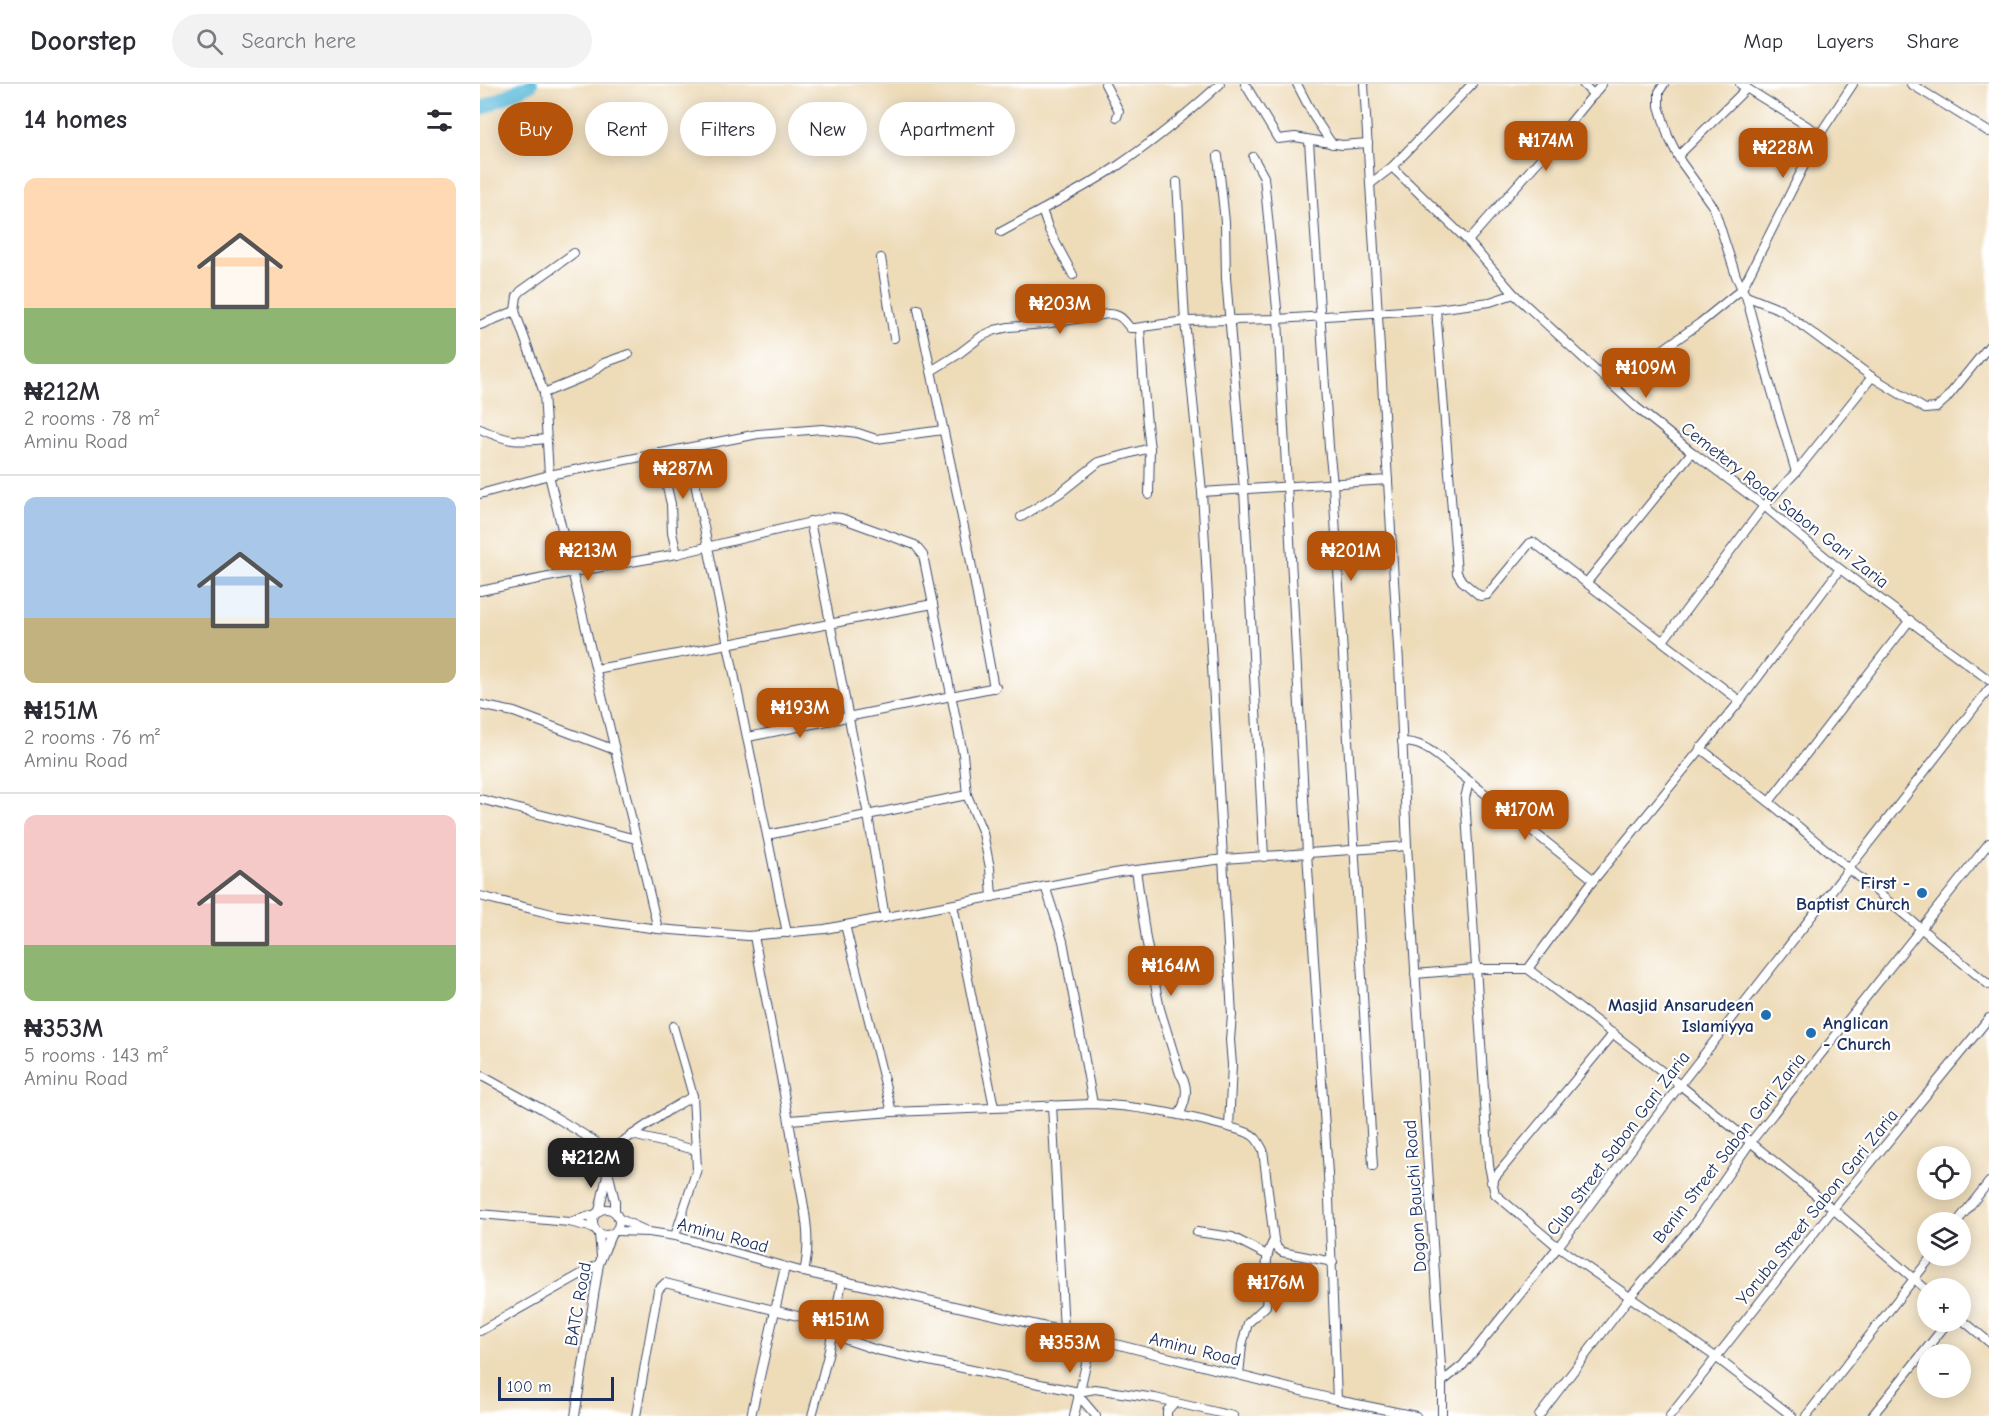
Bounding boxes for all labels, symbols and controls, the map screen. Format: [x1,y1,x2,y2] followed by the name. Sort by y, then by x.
[172,14,592,68] search box
[30,25,136,57] text: Doorstep
[193,25,226,58] icon: search
[241,28,356,54] text: Search here
[1744,29,1783,53] text: Map
[1816,29,1874,53] text: Layers
[1907,29,1959,53] text: Share
[498,102,573,156] chip: Buy
[585,102,668,156] chip: Rent
[680,102,776,156] chip: Filters
[788,102,867,156] chip: New
[879,102,1015,156] chip: Apartment
[423,104,456,137] icon: filters
[24,105,127,135] text: 14 homes
[1504,121,1588,172] pin: ₦174M
[1741,128,1825,179] pin: ₦228M
[1518,129,1574,152] text: ₦174M
[1753,136,1813,159] text: ₦228M
[186,217,294,325] icon: home
[1018,284,1102,335] pin: ₦203M
[1029,292,1091,315] text: ₦203M
[1604,348,1688,399] pin: ₦109M
[1616,356,1676,379] text: ₦109M
[24,377,100,407] text: ₦212M
[24,407,160,430] text: 2 rooms · 78 m²
[1677,418,1893,593] street label: Cemetery Road Sabon Gari Zaria
[24,430,128,453] text: Aminu Road
[641,449,725,500] pin: ₦287M
[653,457,713,480] text: ₦287M
[546,531,630,582] pin: ₦213M
[1309,531,1393,582] pin: ₦201M
[186,536,294,644] icon: home
[559,539,617,562] text: ₦213M
[1321,539,1381,562] text: ₦201M
[758,688,842,739] pin: ₦193M
[24,696,98,726] text: ₦151M
[771,696,829,719] text: ₦193M
[24,726,160,749] text: 2 rooms · 76 m²
[24,749,128,772] text: Aminu Road
[1483,790,1567,841] pin: ₦170M
[1496,798,1554,821] text: ₦170M
[186,854,294,962] icon: home
[1796,873,1910,915] place label: First - Baptist Church
[1915,886,1929,900] marker: First - Baptist Church
[1129,946,1213,997] pin: ₦164M
[1142,954,1200,977] text: ₦164M
[1608,995,1754,1037] place label: Masjid Ansarudeen Islamiyya
[1759,1008,1773,1022] marker: Masjid Ansarudeen Islamiyya
[1823,1013,1891,1055] place label: Anglican - Church
[24,1014,103,1044] text: ₦353M
[1804,1026,1818,1040] marker: Anglican - Church
[24,1044,168,1067] text: 5 rooms · 143 m²
[1542,1047,1694,1239] street label: Club Street Sabon Gari Zaria
[1649,1049,1810,1247] street label: Benin Street Sabon Gari Zaria
[24,1067,128,1090] text: Aminu Road
[1732,1105,1903,1309] street label: Yoruba Street Sabon Gari Zaria
[1400,1119,1431,1273] street label: Dogon Bauchi Road
[549,1138,633,1189] pin: ₦212M
[562,1146,620,1169] text: ₦212M
[1917,1146,1971,1398] map controls
[1917,1146,1971,1200] button: locate
[1917,1212,1971,1266] button: layers
[675,1213,771,1258] street label: Aminu Road
[561,1261,596,1348] street label: BATC Road
[1234,1263,1318,1314] pin: ₦176M
[1247,1271,1305,1294] text: ₦176M
[1917,1278,1971,1332] button: +
[799,1300,883,1351] pin: ₦151M
[813,1308,869,1331] text: ₦151M
[1028,1323,1112,1374] pin: ₦353M
[1147,1328,1243,1371] street label: Aminu Road
[1040,1331,1100,1354] text: ₦353M
[1917,1344,1971,1398] button: −
[498,1374,614,1402] scale bar
[507,1378,551,1396] text: 100 m

